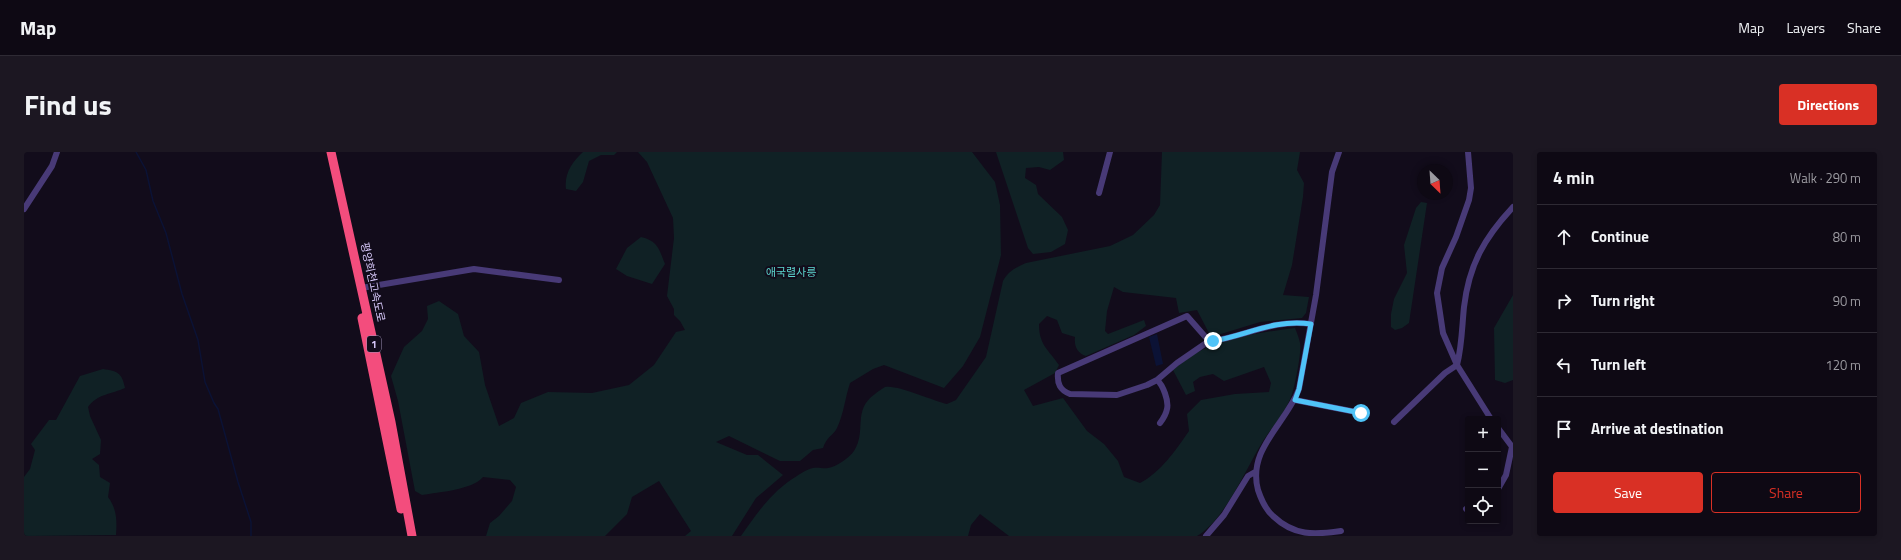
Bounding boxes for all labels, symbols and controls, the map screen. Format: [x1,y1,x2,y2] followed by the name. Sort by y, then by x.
[20,13,56,42] text: Map
[1738,17,1764,38] text: Map
[1786,17,1825,38] text: Layers
[1847,17,1881,38] text: Share
[24,83,112,126] text: Find us
[1779,84,1877,125] button: Directions
[1417,164,1453,200] north arrow
[1553,165,1594,191] text: 4 min
[1790,168,1861,188] text: Walk · 290 m
[1591,225,1649,248] text: Continue
[1553,226,1575,248] icon: ahead
[1833,227,1861,247] text: 80 m
[357,241,389,323] street label: 평양희천고속도로
[766,264,816,280] park label: 애국렬사릉
[1591,289,1655,312] text: Turn right
[1553,290,1575,312] icon: right
[1833,291,1861,311] text: 90 m
[1204,332,1222,350] route end
[367,336,381,352] road number: 1
[1591,353,1646,376] text: Turn left
[1553,354,1575,376] icon: left
[1825,355,1861,375] text: 120 m
[1352,404,1370,422] route start
[1465,416,1501,524] map controls
[1465,416,1501,452] button: +
[1591,417,1724,440] text: Arrive at destination
[1553,418,1575,440] icon: arrive
[1465,452,1501,488] button: −
[1553,472,1703,513] button: Save
[1711,472,1861,513] button: Share
[1465,488,1501,524] button: locate

